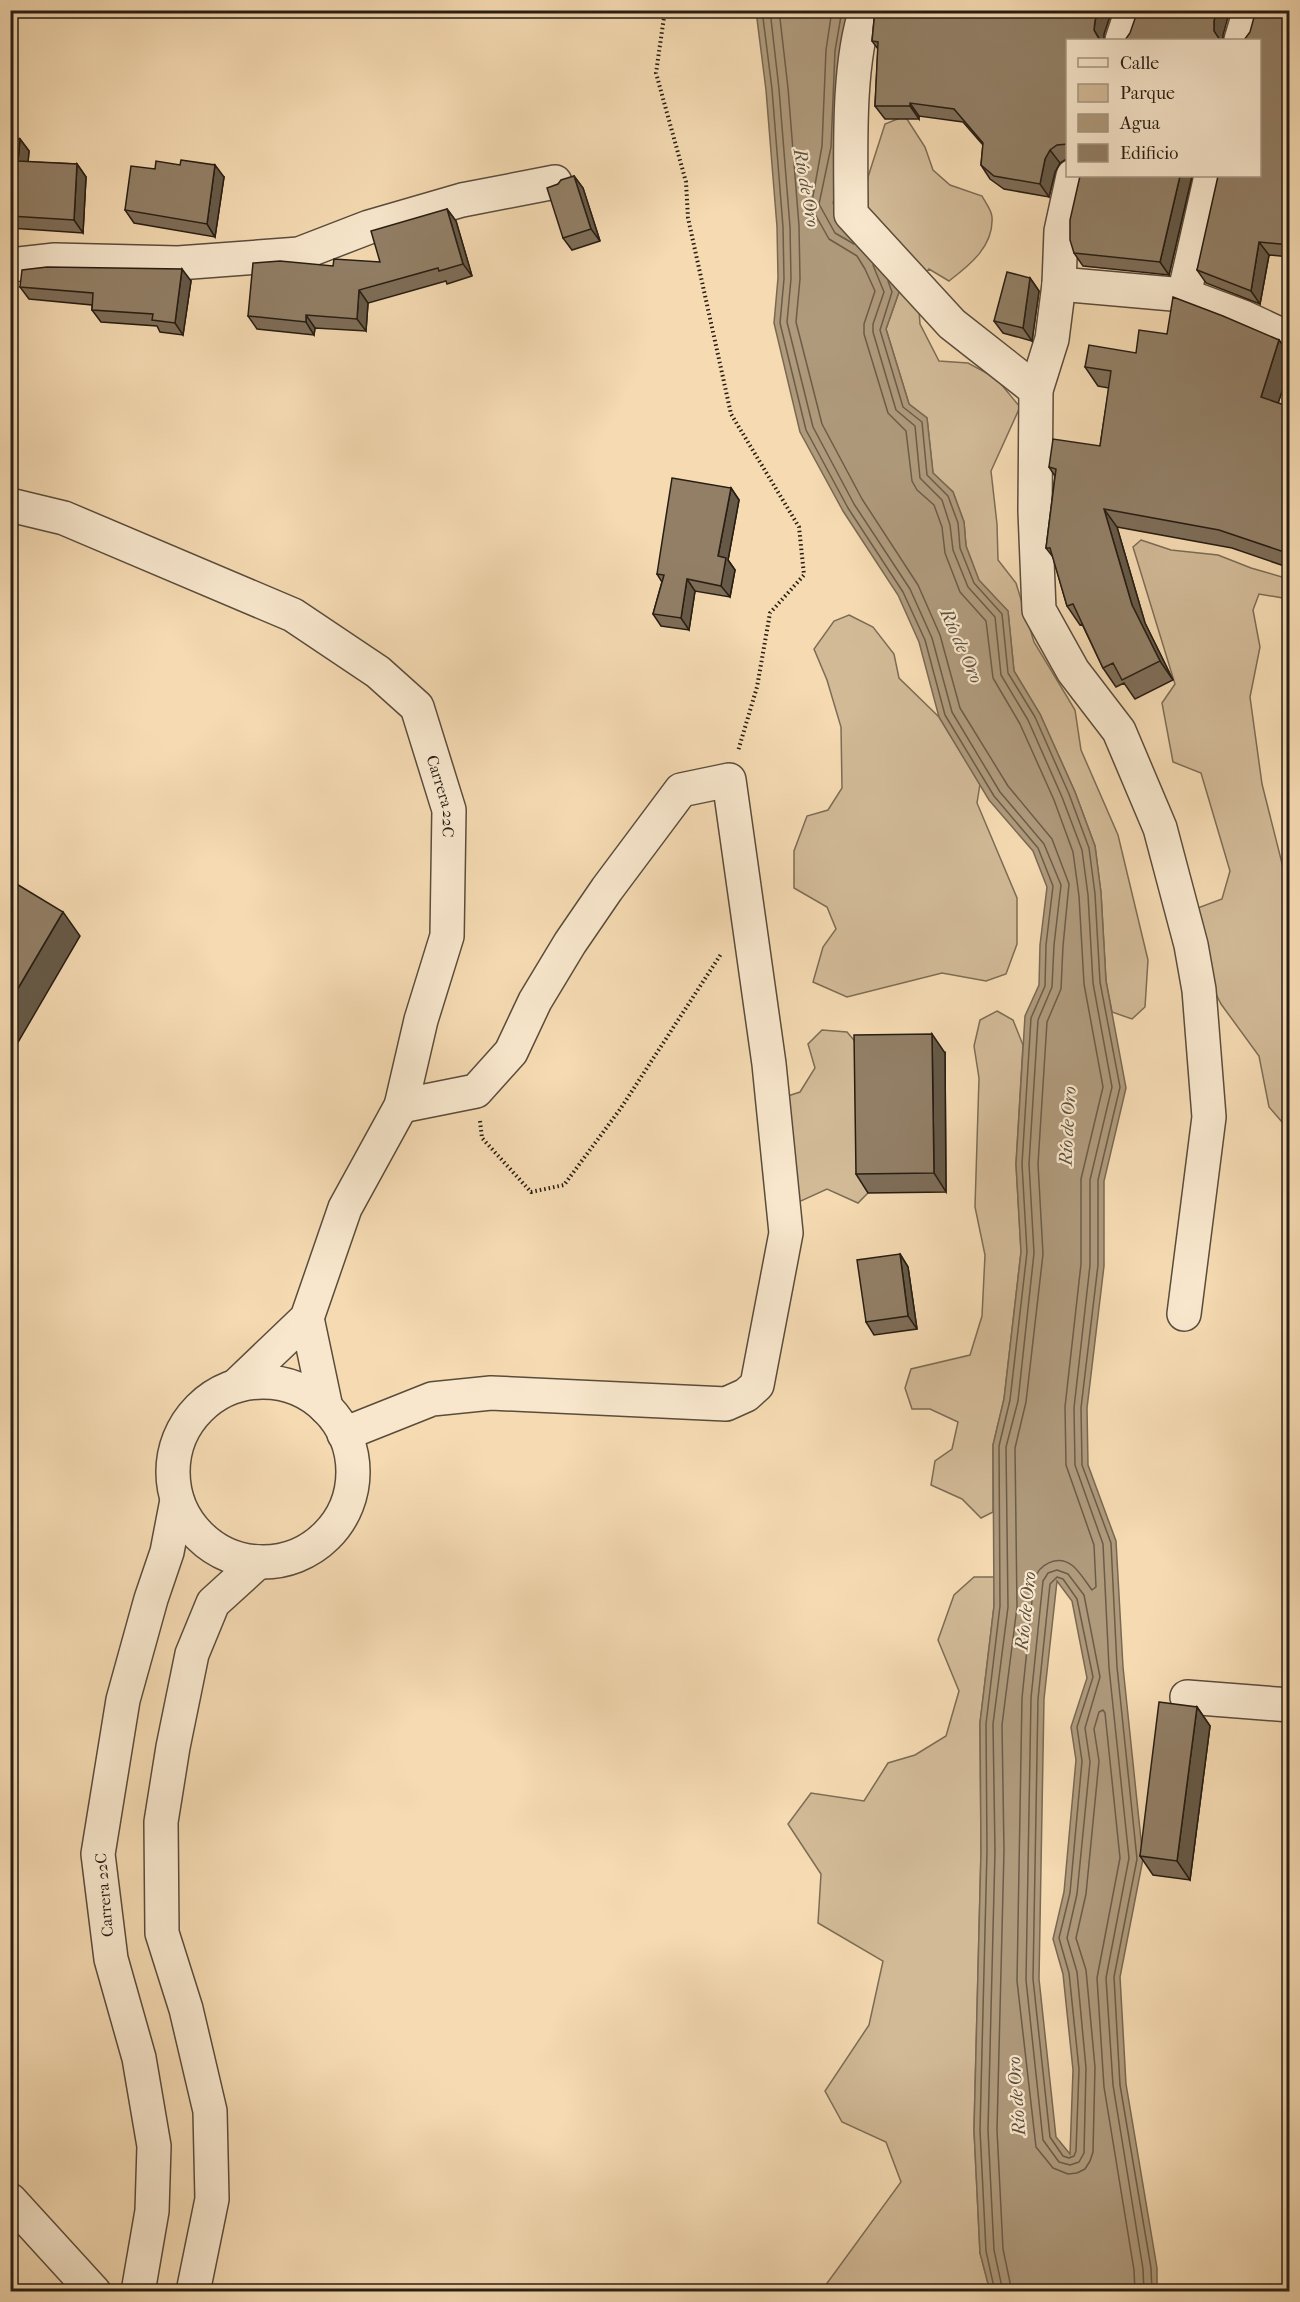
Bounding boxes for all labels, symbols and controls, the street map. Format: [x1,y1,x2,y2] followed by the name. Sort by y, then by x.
[1066,39,1261,177] legend
[1120,53,1159,74] text: Calle
[1120,83,1175,104] text: Parque
[1119,113,1161,134] text: Agua
[1120,143,1178,164] text: Edificio
[789,146,823,229] water label: Río de Oro
[935,605,987,686] water label: Río de Oro
[423,753,458,838] street label: Carrera 22C
[1055,1086,1081,1167] water label: Río de Oro
[1011,1571,1041,1652] water label: Río de Oro
[91,1852,117,1938] street label: Carrera 22C
[1004,2056,1030,2137] water label: Río de Oro

